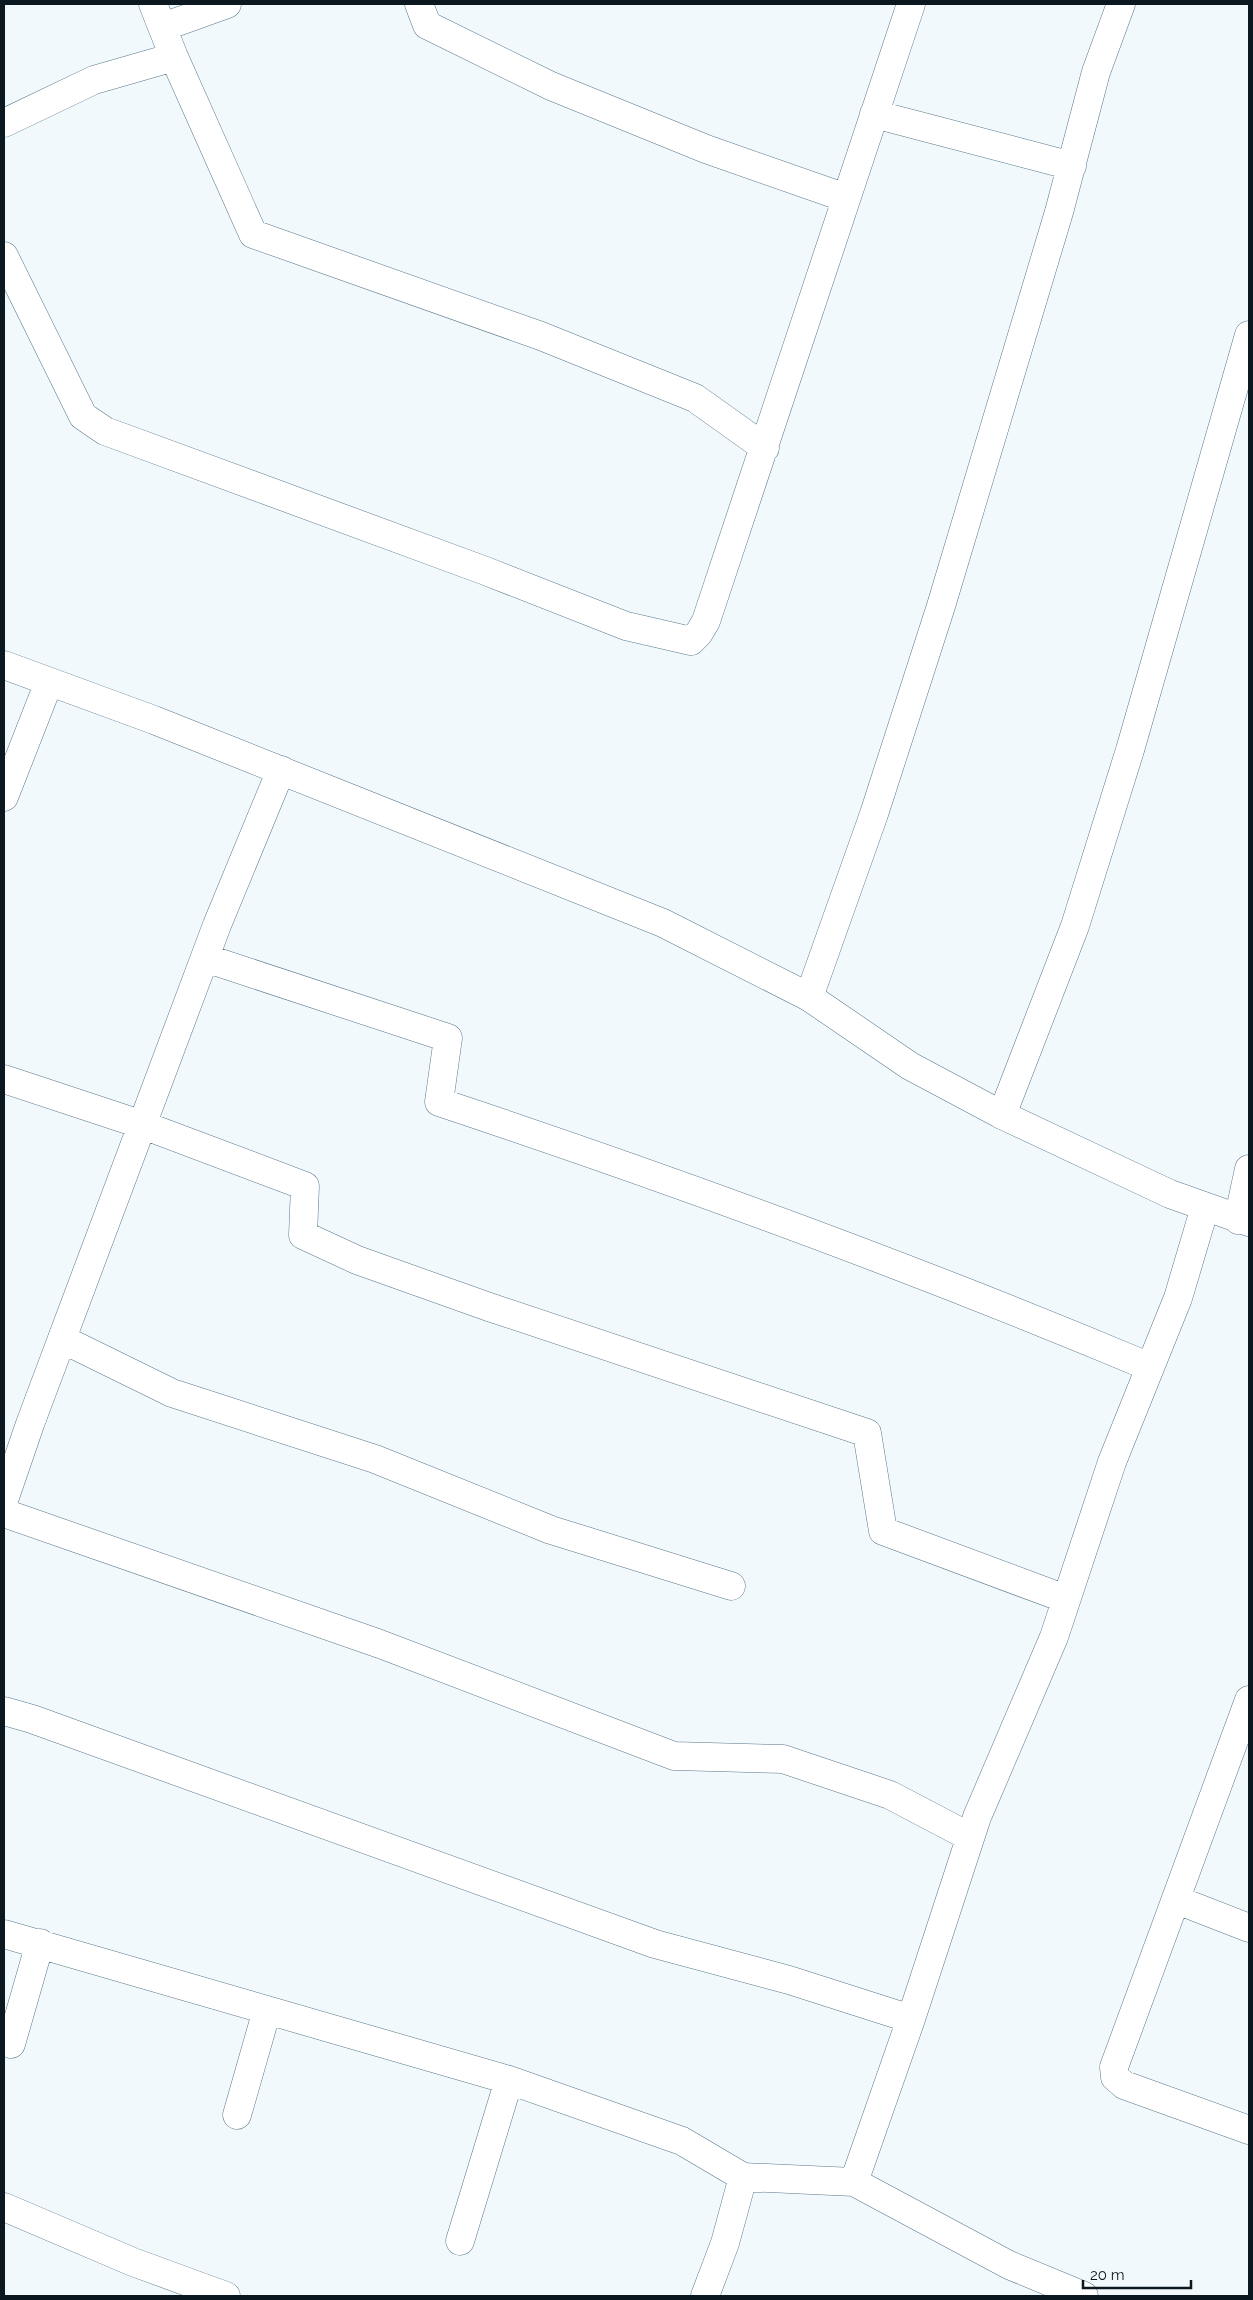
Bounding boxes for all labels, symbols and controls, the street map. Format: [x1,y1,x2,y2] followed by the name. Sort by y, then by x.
[1083,2258,1190,2290] scale bar
[1090,2266,1125,2284] text: 20 m

